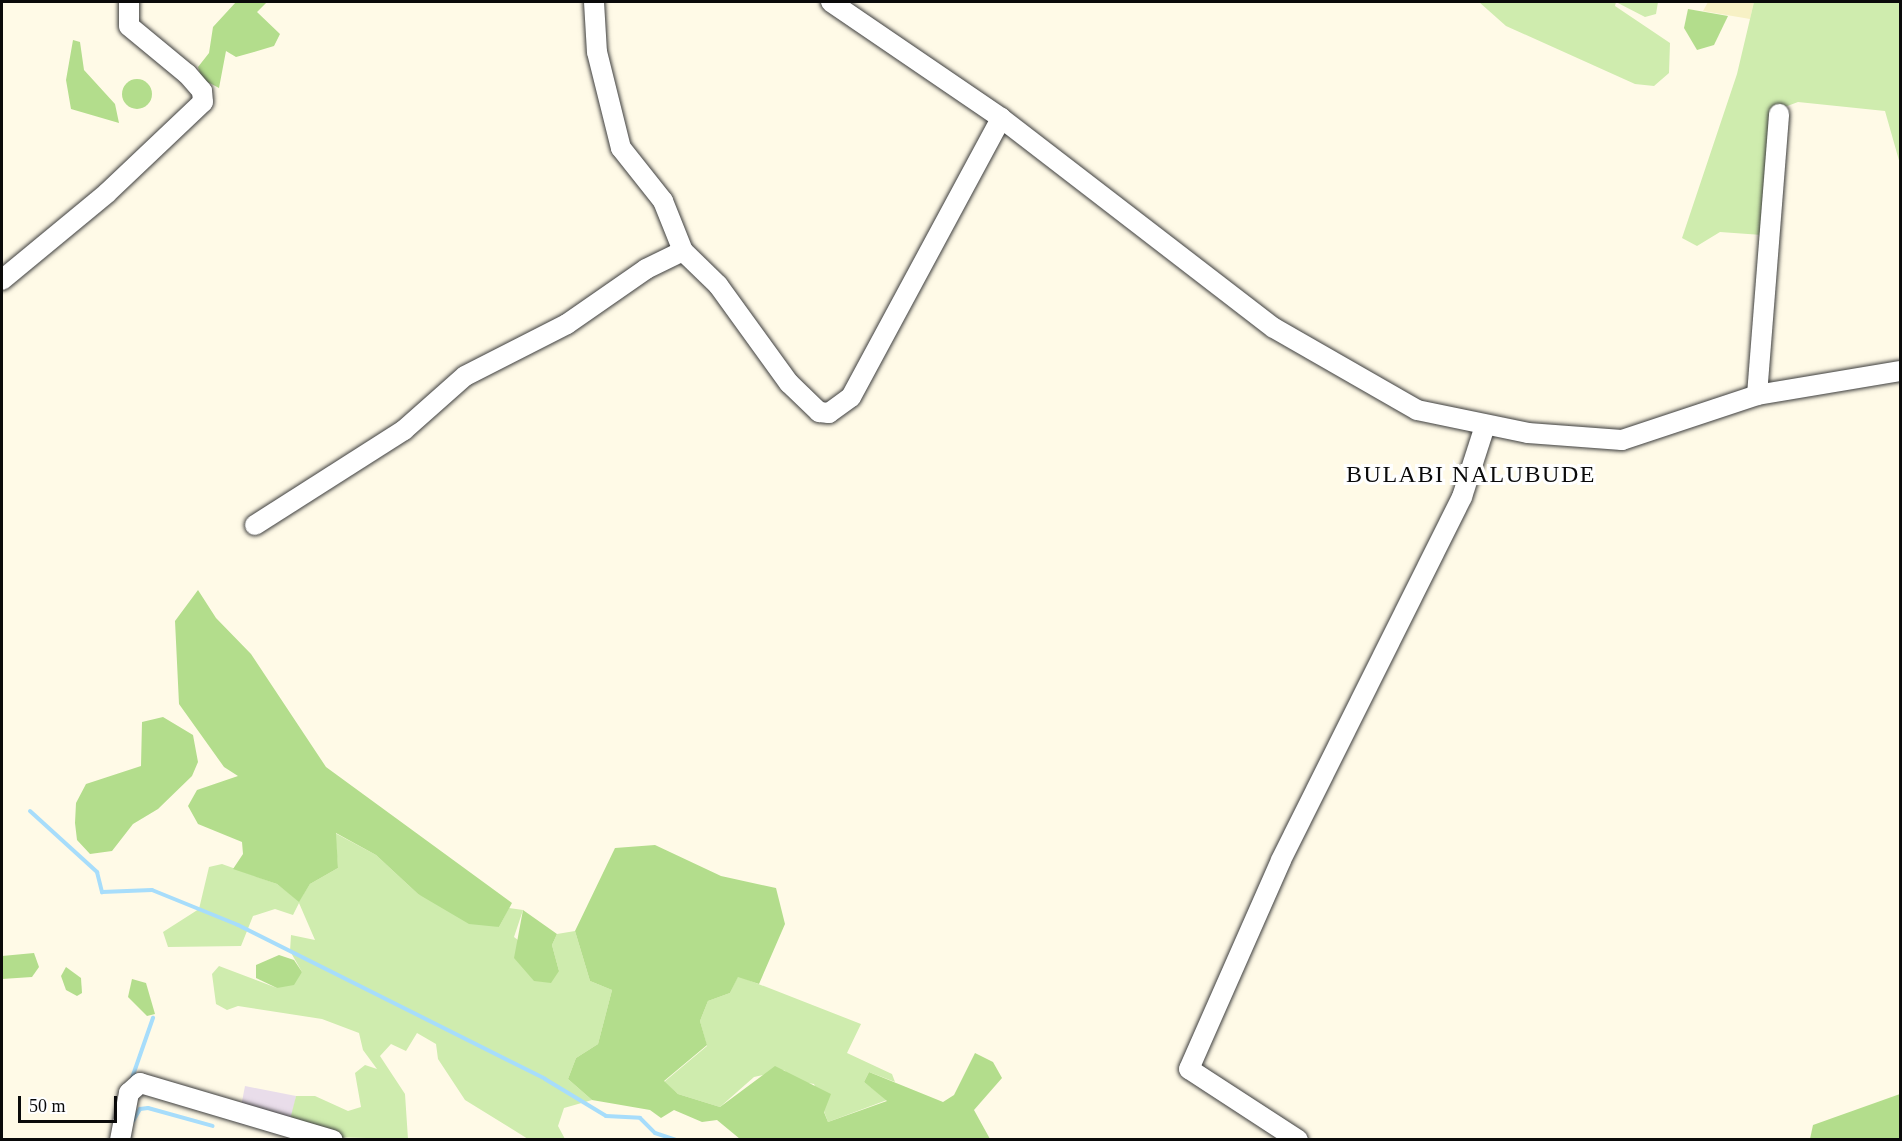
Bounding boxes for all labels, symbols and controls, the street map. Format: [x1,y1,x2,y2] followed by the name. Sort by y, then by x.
[1346,461,1596,489] district label: BULABI NALUBUDE
[21,1084,120,1122] scale bar
[29,1096,66,1116] text: 50 m

